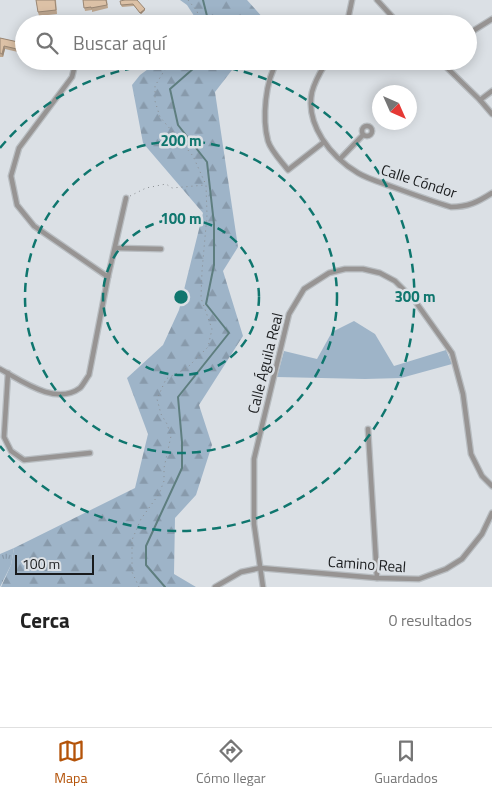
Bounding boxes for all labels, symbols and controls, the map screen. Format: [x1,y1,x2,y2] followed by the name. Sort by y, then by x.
[15,15,477,70] search box
[73,28,166,57] text: Buscar aquí
[33,29,61,57] icon: search
[372,85,417,130] north arrow
[160,129,202,152] text: 200 m
[378,158,460,204] street label: Calle Cóndor
[160,207,202,230] text: 100 m
[394,285,436,308] text: 300 m
[172,288,190,306] centre of rings
[241,310,289,416] street label: Calle Águila Real
[327,550,407,578] street label: Camino Real
[15,552,94,575] scale bar
[22,553,60,574] text: 100 m
[20,604,70,636] text: Cerca
[388,608,472,632] text: 0 resultados
[54,737,87,788] tab: Mapa
[196,737,266,788] tab: Cómo llegar
[374,737,438,788] tab: Guardados

